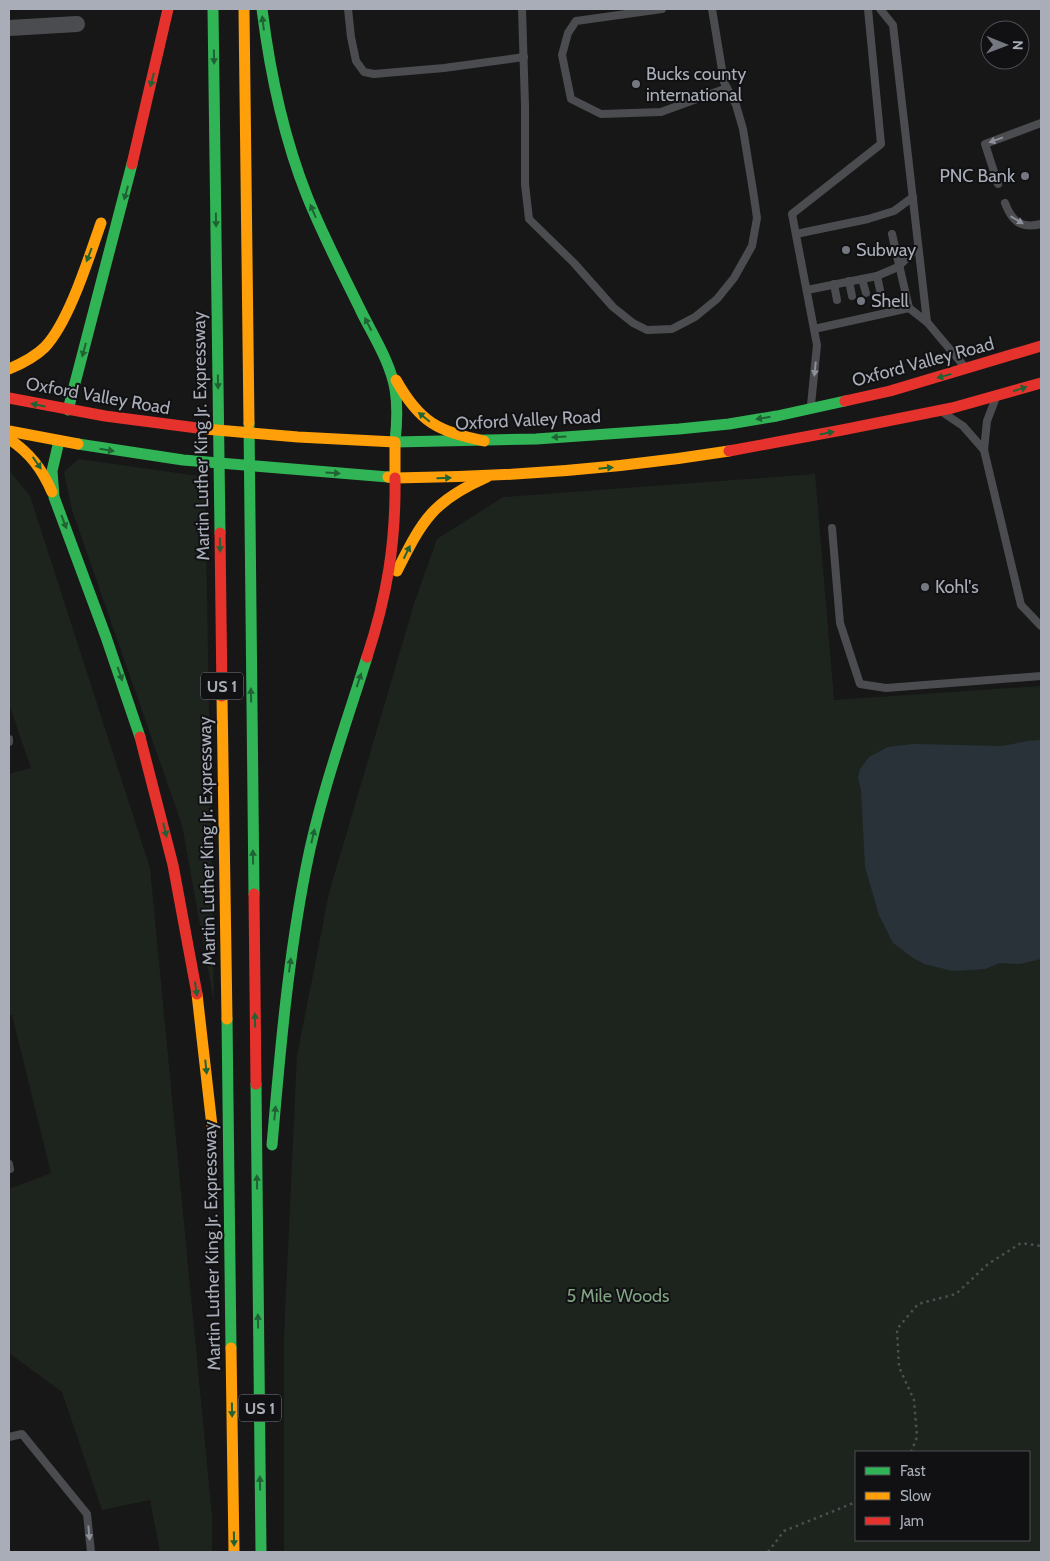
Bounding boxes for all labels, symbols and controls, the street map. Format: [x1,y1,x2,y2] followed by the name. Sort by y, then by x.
[259,15,267,31] one-way arrow
[980,20,1030,70] north arrow
[1009,40,1027,50] text: N
[210,50,218,66] one-way arrow
[646,63,746,106] place label: Bucks county international
[147,73,155,88] one-way arrow
[630,78,642,90] marker: Bucks county international
[988,136,1003,144] one-way arrow
[939,165,1016,187] place label: PNC Bank
[1019,170,1031,182] marker: PNC Bank
[121,186,129,201] one-way arrow
[309,204,317,218] one-way arrow
[212,212,220,228] one-way arrow
[1010,216,1025,224] one-way arrow
[856,239,916,261] place label: Subway
[840,244,852,256] marker: Subway
[85,248,93,263] one-way arrow
[871,290,910,312] place label: Shell
[855,295,867,307] marker: Shell
[188,311,214,561] street label: Martin Luther King Jr. Expressway
[364,317,372,331] one-way arrow
[850,332,996,392] street label: Oxford Valley Road
[79,343,87,358] one-way arrow
[811,361,819,377] one-way arrow
[24,372,172,420] street label: Oxford Valley Road
[937,372,952,380] one-way arrow
[214,375,222,391] one-way arrow
[1012,385,1027,393] one-way arrow
[30,400,46,408] one-way arrow
[455,405,601,435] street label: Oxford Valley Road
[417,412,430,423] one-way arrow
[755,415,771,423] one-way arrow
[820,429,836,437] one-way arrow
[550,434,566,442] one-way arrow
[100,446,116,454] one-way arrow
[32,457,42,470] one-way arrow
[598,464,614,472] one-way arrow
[326,469,342,477] one-way arrow
[436,474,452,482] one-way arrow
[60,514,68,529] one-way arrow
[216,537,224,553] one-way arrow
[402,544,411,559] one-way arrow
[935,576,979,598] place label: Kohl's
[919,581,931,593] marker: Kohl's
[116,667,124,682] one-way arrow
[201,672,243,699] road number: US 1
[355,672,363,687] one-way arrow
[247,686,255,702] one-way arrow
[194,716,220,966] street label: Martin Luther King Jr. Expressway
[162,822,170,837] one-way arrow
[309,828,317,843] one-way arrow
[249,849,257,865] one-way arrow
[286,956,294,972] one-way arrow
[193,982,201,998] one-way arrow
[251,1011,259,1027] one-way arrow
[203,1060,211,1076] one-way arrow
[271,1105,279,1121] one-way arrow
[199,1121,225,1371] street label: Martin Luther King Jr. Expressway
[253,1174,261,1190] one-way arrow
[566,1285,670,1307] park label: 5 Mile Woods
[254,1313,262,1329] one-way arrow
[239,1395,281,1422] road number: US 1
[228,1402,236,1418] one-way arrow
[855,1451,1030,1541] legend
[900,1462,925,1480] text: Fast
[256,1475,264,1491] one-way arrow
[900,1487,931,1505] text: Slow
[899,1512,924,1530] text: Jam
[85,1525,93,1541] one-way arrow
[230,1531,238,1547] one-way arrow

